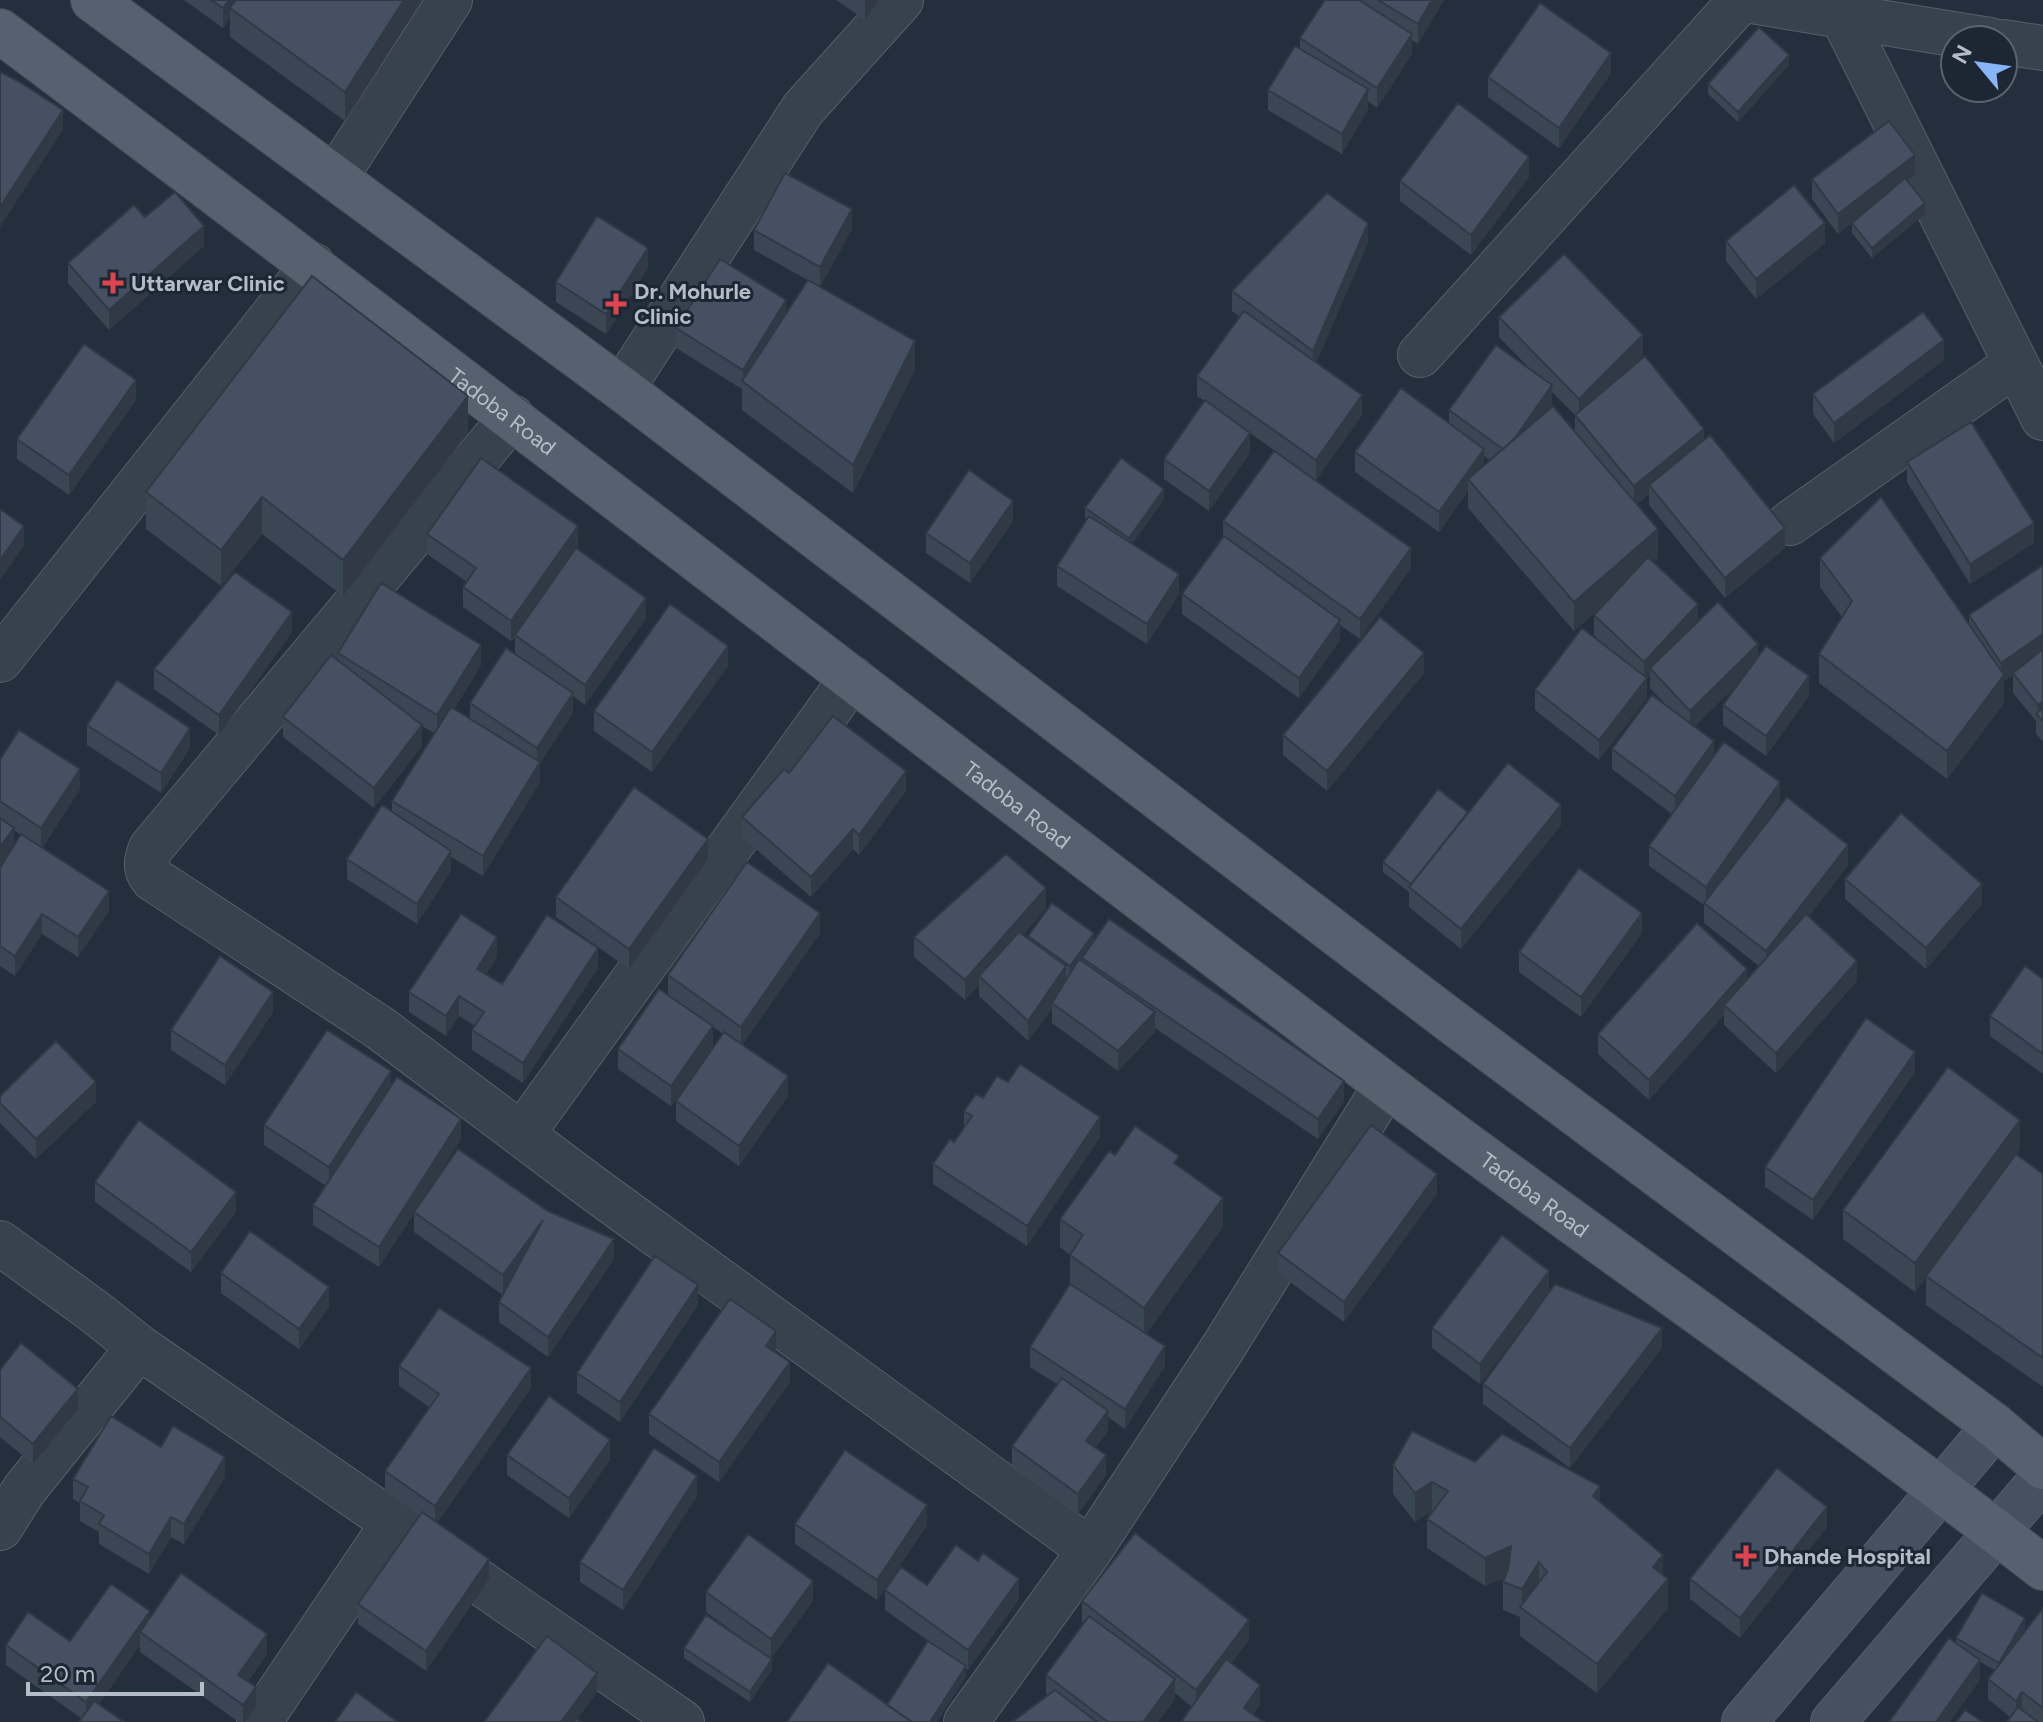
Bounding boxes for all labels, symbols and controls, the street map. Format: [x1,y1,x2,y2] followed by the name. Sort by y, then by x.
[1939,24,2019,104] north arrow
[1946,41,1978,69] text: N
[131,270,285,297] place label: Uttarwar Clinic
[102,272,124,294] marker: Uttarwar Clinic
[634,278,751,330] place label: Dr. Mohurle Clinic
[605,293,627,315] marker: Dr. Mohurle Clinic
[443,362,561,461] street label: Tadoba Road
[958,755,1076,854] street label: Tadoba Road
[1475,1146,1594,1243] street label: Tadoba Road
[1764,1543,1931,1570] place label: Dhande Hospital
[1735,1545,1757,1567] marker: Dhande Hospital
[28,1646,202,1696] scale bar
[40,1659,95,1688] text: 20 m

